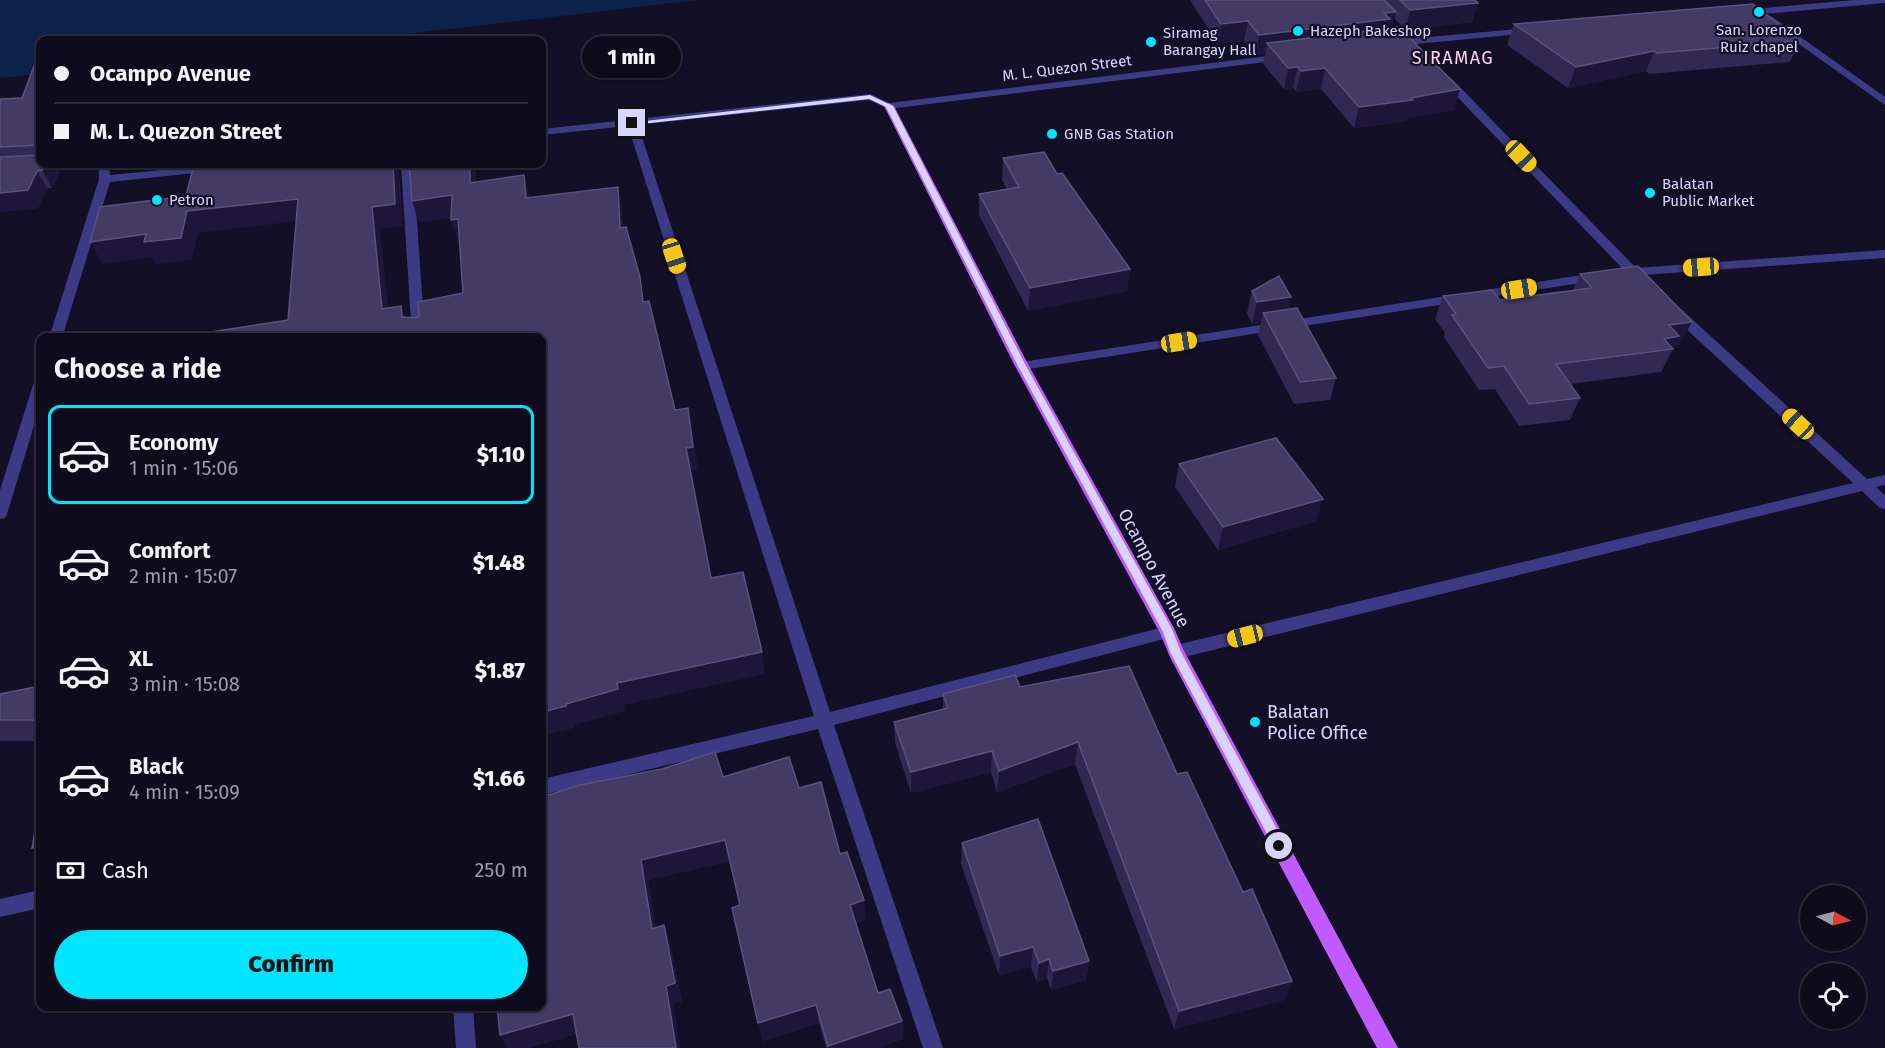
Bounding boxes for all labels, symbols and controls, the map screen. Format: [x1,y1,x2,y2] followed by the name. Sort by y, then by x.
[1752,5,1766,19] marker: San. Lorenzo Ruiz chapel
[1716,21,1802,56] place label: San. Lorenzo Ruiz chapel
[1310,22,1431,40] place label: Hazeph Bakeshop
[1163,24,1257,59] place label: Siramag Barangay Hall
[1291,24,1305,38] marker: Hazeph Bakeshop
[1144,35,1158,49] marker: Siramag Barangay Hall
[582,36,682,78] callout: 1 min
[608,45,655,69] text: 1 min
[1412,47,1494,69] district label: SIRAMAG
[1001,51,1133,85] street label: M. L. Quezon Street
[90,60,251,87] text: Ocampo Avenue
[618,109,645,136] route end
[90,118,282,145] text: M. L. Quezon Street
[1064,125,1174,143] place label: GNB Gas Station
[1045,127,1059,141] marker: GNB Gas Station
[1502,137,1540,175] car
[1662,175,1755,210] place label: Balatan Public Market
[1643,186,1657,200] marker: Balatan Public Market
[169,191,214,209] place label: Petron
[150,193,164,207] marker: Petron
[660,236,688,276] car
[1682,257,1720,277] car
[1500,277,1538,301] car
[1160,330,1198,354] car
[54,353,221,385] text: Choose a ride
[1779,405,1817,443] car
[57,428,111,482] icon: car
[129,429,218,456] text: Economy
[477,441,525,468] text: $1.10
[129,456,238,480] text: 1 min · 15:06
[1113,505,1195,631] street label: Ocampo Avenue
[57,536,111,590] icon: car
[129,537,210,564] text: Comfort
[473,549,525,576] text: $1.48
[129,564,237,588] text: 2 min · 15:07
[1225,623,1265,649] car
[57,644,111,698] icon: car
[129,645,153,672] text: XL
[475,657,525,684] text: $1.87
[129,672,240,696] text: 3 min · 15:08
[1267,701,1368,744] place label: Balatan Police Office
[1248,715,1262,729] marker: Balatan Police Office
[57,752,111,806] icon: car
[129,753,184,780] text: Black
[473,765,525,792] text: $1.66
[129,780,240,804] text: 4 min · 15:09
[1265,832,1292,859] route start
[54,854,87,887] icon: cash
[102,857,149,884] text: Cash
[474,858,528,882] text: 250 m
[1800,885,1866,951] north arrow
[1800,885,1866,1029] map controls
[54,930,528,999] button: Confirm
[1800,963,1866,1029] button: locate

